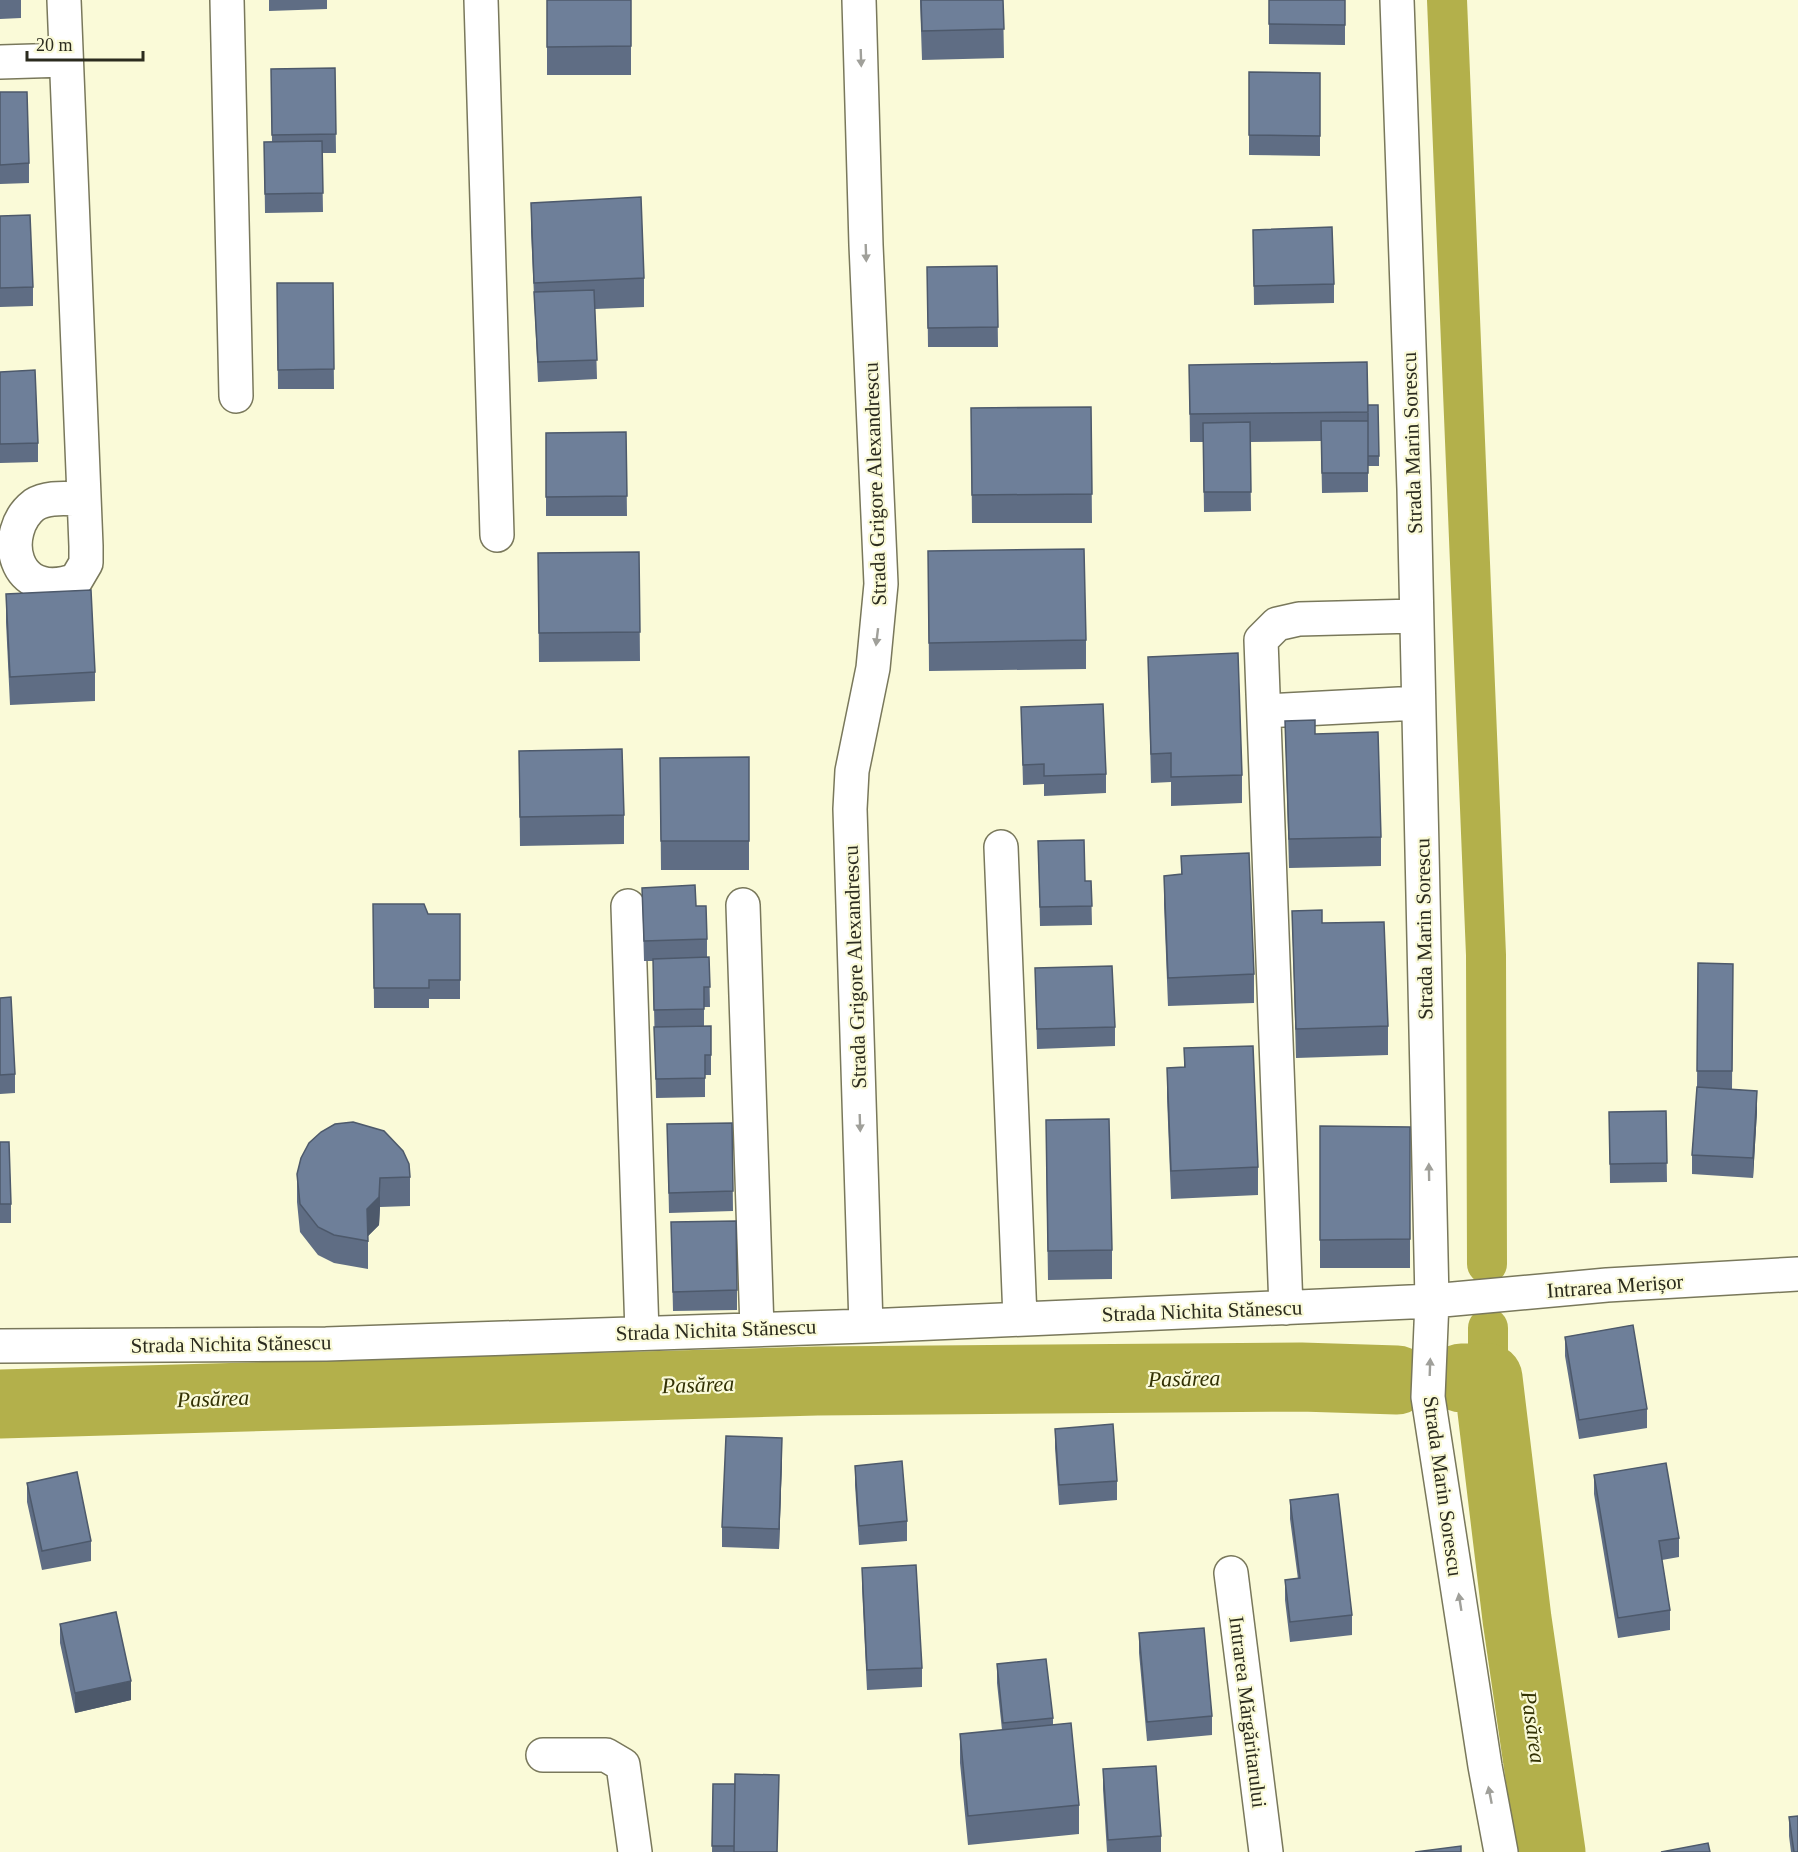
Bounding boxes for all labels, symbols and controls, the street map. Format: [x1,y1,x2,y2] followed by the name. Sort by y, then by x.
[27,24,142,62] scale bar
[36,35,73,55] text: 20 m
[856,49,866,68] one-way arrow
[862,244,871,263] one-way arrow
[1397,351,1427,534] street label: Strada Marin Sorescu
[859,361,891,606] street label: Strada Grigore Alexandrescu
[872,627,882,646] one-way arrow
[1410,837,1438,1020] street label: Strada Marin Sorescu
[839,844,871,1089] street label: Strada Grigore Alexandrescu
[855,1114,865,1133] one-way arrow
[1425,1163,1434,1182] one-way arrow
[1546,1269,1684,1303] street label: Intrarea Merișor
[1101,1295,1303,1326] street label: Strada Nichita Stănescu
[615,1314,817,1345] street label: Strada Nichita Stănescu
[131,1330,332,1358] street label: Strada Nichita Stănescu
[1425,1358,1434,1377] one-way arrow
[1147,1365,1220,1392] water label: Pasărea
[660,1371,735,1398] water label: Pasărea
[175,1385,250,1412] water label: Pasărea
[1418,1394,1468,1578] street label: Strada Marin Sorescu
[1455,1592,1464,1611] one-way arrow
[1224,1615,1272,1809] street label: Intrarea Mărgăritarului
[1516,1688,1551,1765] water label: Pasărea
[1485,1785,1494,1804] one-way arrow

